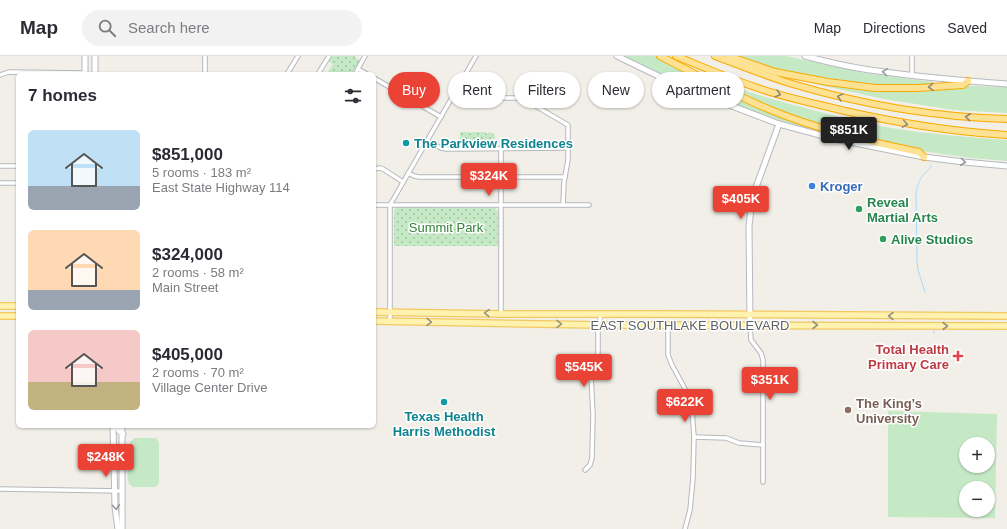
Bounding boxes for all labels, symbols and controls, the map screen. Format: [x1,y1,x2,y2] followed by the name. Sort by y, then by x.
[82,10,362,46] search box
[20,17,58,38] text: Map
[96,17,118,39] icon: search
[128,19,210,36] text: Search here
[814,20,841,36] text: Map
[863,20,925,36] text: Directions
[947,20,987,36] text: Saved
[882,68,888,77] one-way arrow
[388,72,440,108] chip: Buy
[448,72,506,108] chip: Rent
[514,72,580,108] chip: Filters
[588,72,644,108] chip: New
[652,72,744,108] chip: Apartment
[928,82,934,91] one-way arrow
[342,85,364,107] icon: filters
[28,86,97,105] text: 7 homes
[774,89,781,98] one-way arrow
[837,93,843,101] one-way arrow
[965,113,971,122] one-way arrow
[821,117,877,151] pin: $851K
[901,119,908,127] one-way arrow
[830,122,868,137] text: $851K
[414,136,573,151] place label: The Parkview Residences
[401,138,411,148] marker: The Parkview Residences
[152,145,223,164] text: $851,000
[60,146,108,194] icon: home
[960,157,966,166] one-way arrow
[461,163,517,197] pin: $324K
[152,165,251,180] text: 5 rooms · 183 m²
[470,168,508,183] text: $324K
[820,179,863,194] place label: Kroger
[152,180,290,195] text: East State Highway 114
[807,181,817,191] marker: Kroger
[713,186,769,220] pin: $405K
[722,191,760,206] text: $405K
[867,195,938,225] place label: Reveal Martial Arts
[854,204,864,214] marker: Reveal Martial Arts
[409,220,484,235] park label: Summit Park
[891,232,973,247] place label: Alive Studios
[878,234,888,244] marker: Alive Studios
[152,245,223,264] text: $324,000
[60,246,108,294] icon: home
[152,265,244,280] text: 2 rooms · 58 m²
[152,280,218,295] text: Main Street
[484,309,490,317] one-way arrow
[888,311,894,320] one-way arrow
[426,318,432,326] one-way arrow
[591,318,789,333] street label: EAST SOUTHLAKE BOULEVARD
[556,320,562,328] one-way arrow
[812,321,818,329] one-way arrow
[942,321,948,330] one-way arrow
[868,342,949,372] place label: Total Health Primary Care
[152,345,223,364] text: $405,000
[60,346,108,394] icon: home
[952,350,964,362] marker: Total Health Primary Care
[556,354,612,388] pin: $545K
[565,359,603,374] text: $545K
[152,365,244,380] text: 2 rooms · 70 m²
[742,367,798,401] pin: $351K
[751,372,789,387] text: $351K
[152,380,267,395] text: Village Center Drive
[657,389,713,423] pin: $622K
[666,394,704,409] text: $622K
[856,396,922,426] place label: The King’s University
[439,397,449,407] marker: Texas Health Harris Methodist
[843,405,853,415] marker: The King’s University
[393,409,496,439] place label: Texas Health Harris Methodist
[959,437,995,517] map controls
[959,437,995,473] button: +
[78,444,134,478] pin: $248K
[87,449,125,464] text: $248K
[959,481,995,517] button: −
[111,504,120,510] one-way arrow

